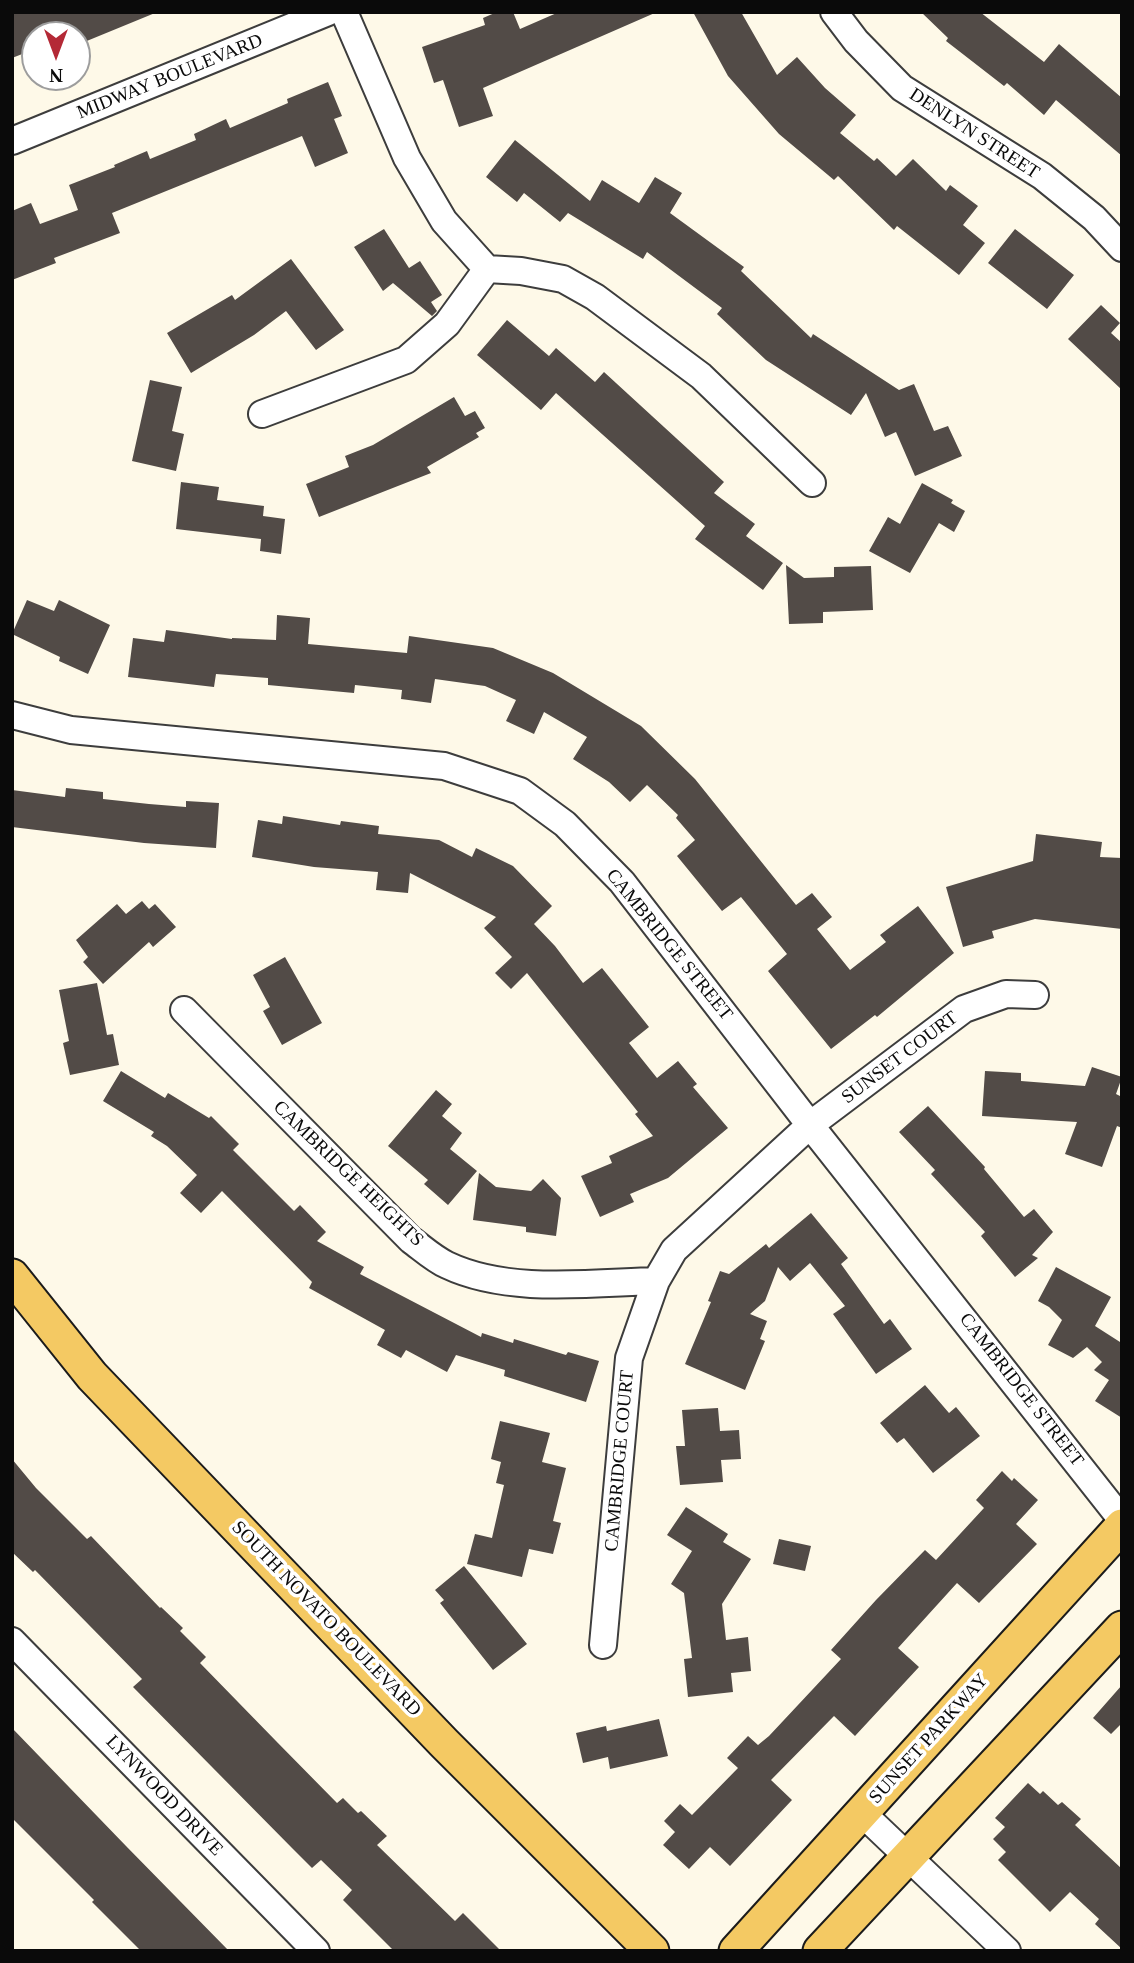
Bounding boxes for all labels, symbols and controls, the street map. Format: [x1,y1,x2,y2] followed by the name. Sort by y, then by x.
[21,21,91,91] north arrow
[74,29,266,125] street label: MIDWAY BOULEVARD
[49,65,63,86] text: N
[905,83,1043,185] street label: DENLYN STREET
[601,865,737,1025] street label: CAMBRIDGE STREET
[837,1007,963,1109] street label: SUNSET COURT
[268,1096,428,1252] street label: CAMBRIDGE HEIGHTS
[954,1309,1088,1471] street label: CAMBRIDGE STREET
[601,1369,639,1553] street label: CAMBRIDGE COURT
[226,1517,426,1721] street label: SOUTH NOVATO BOULEVARD
[865,1669,993,1809] street label: SUNSET PARKWAY
[101,1731,227,1861] street label: LYNWOOD DRIVE

